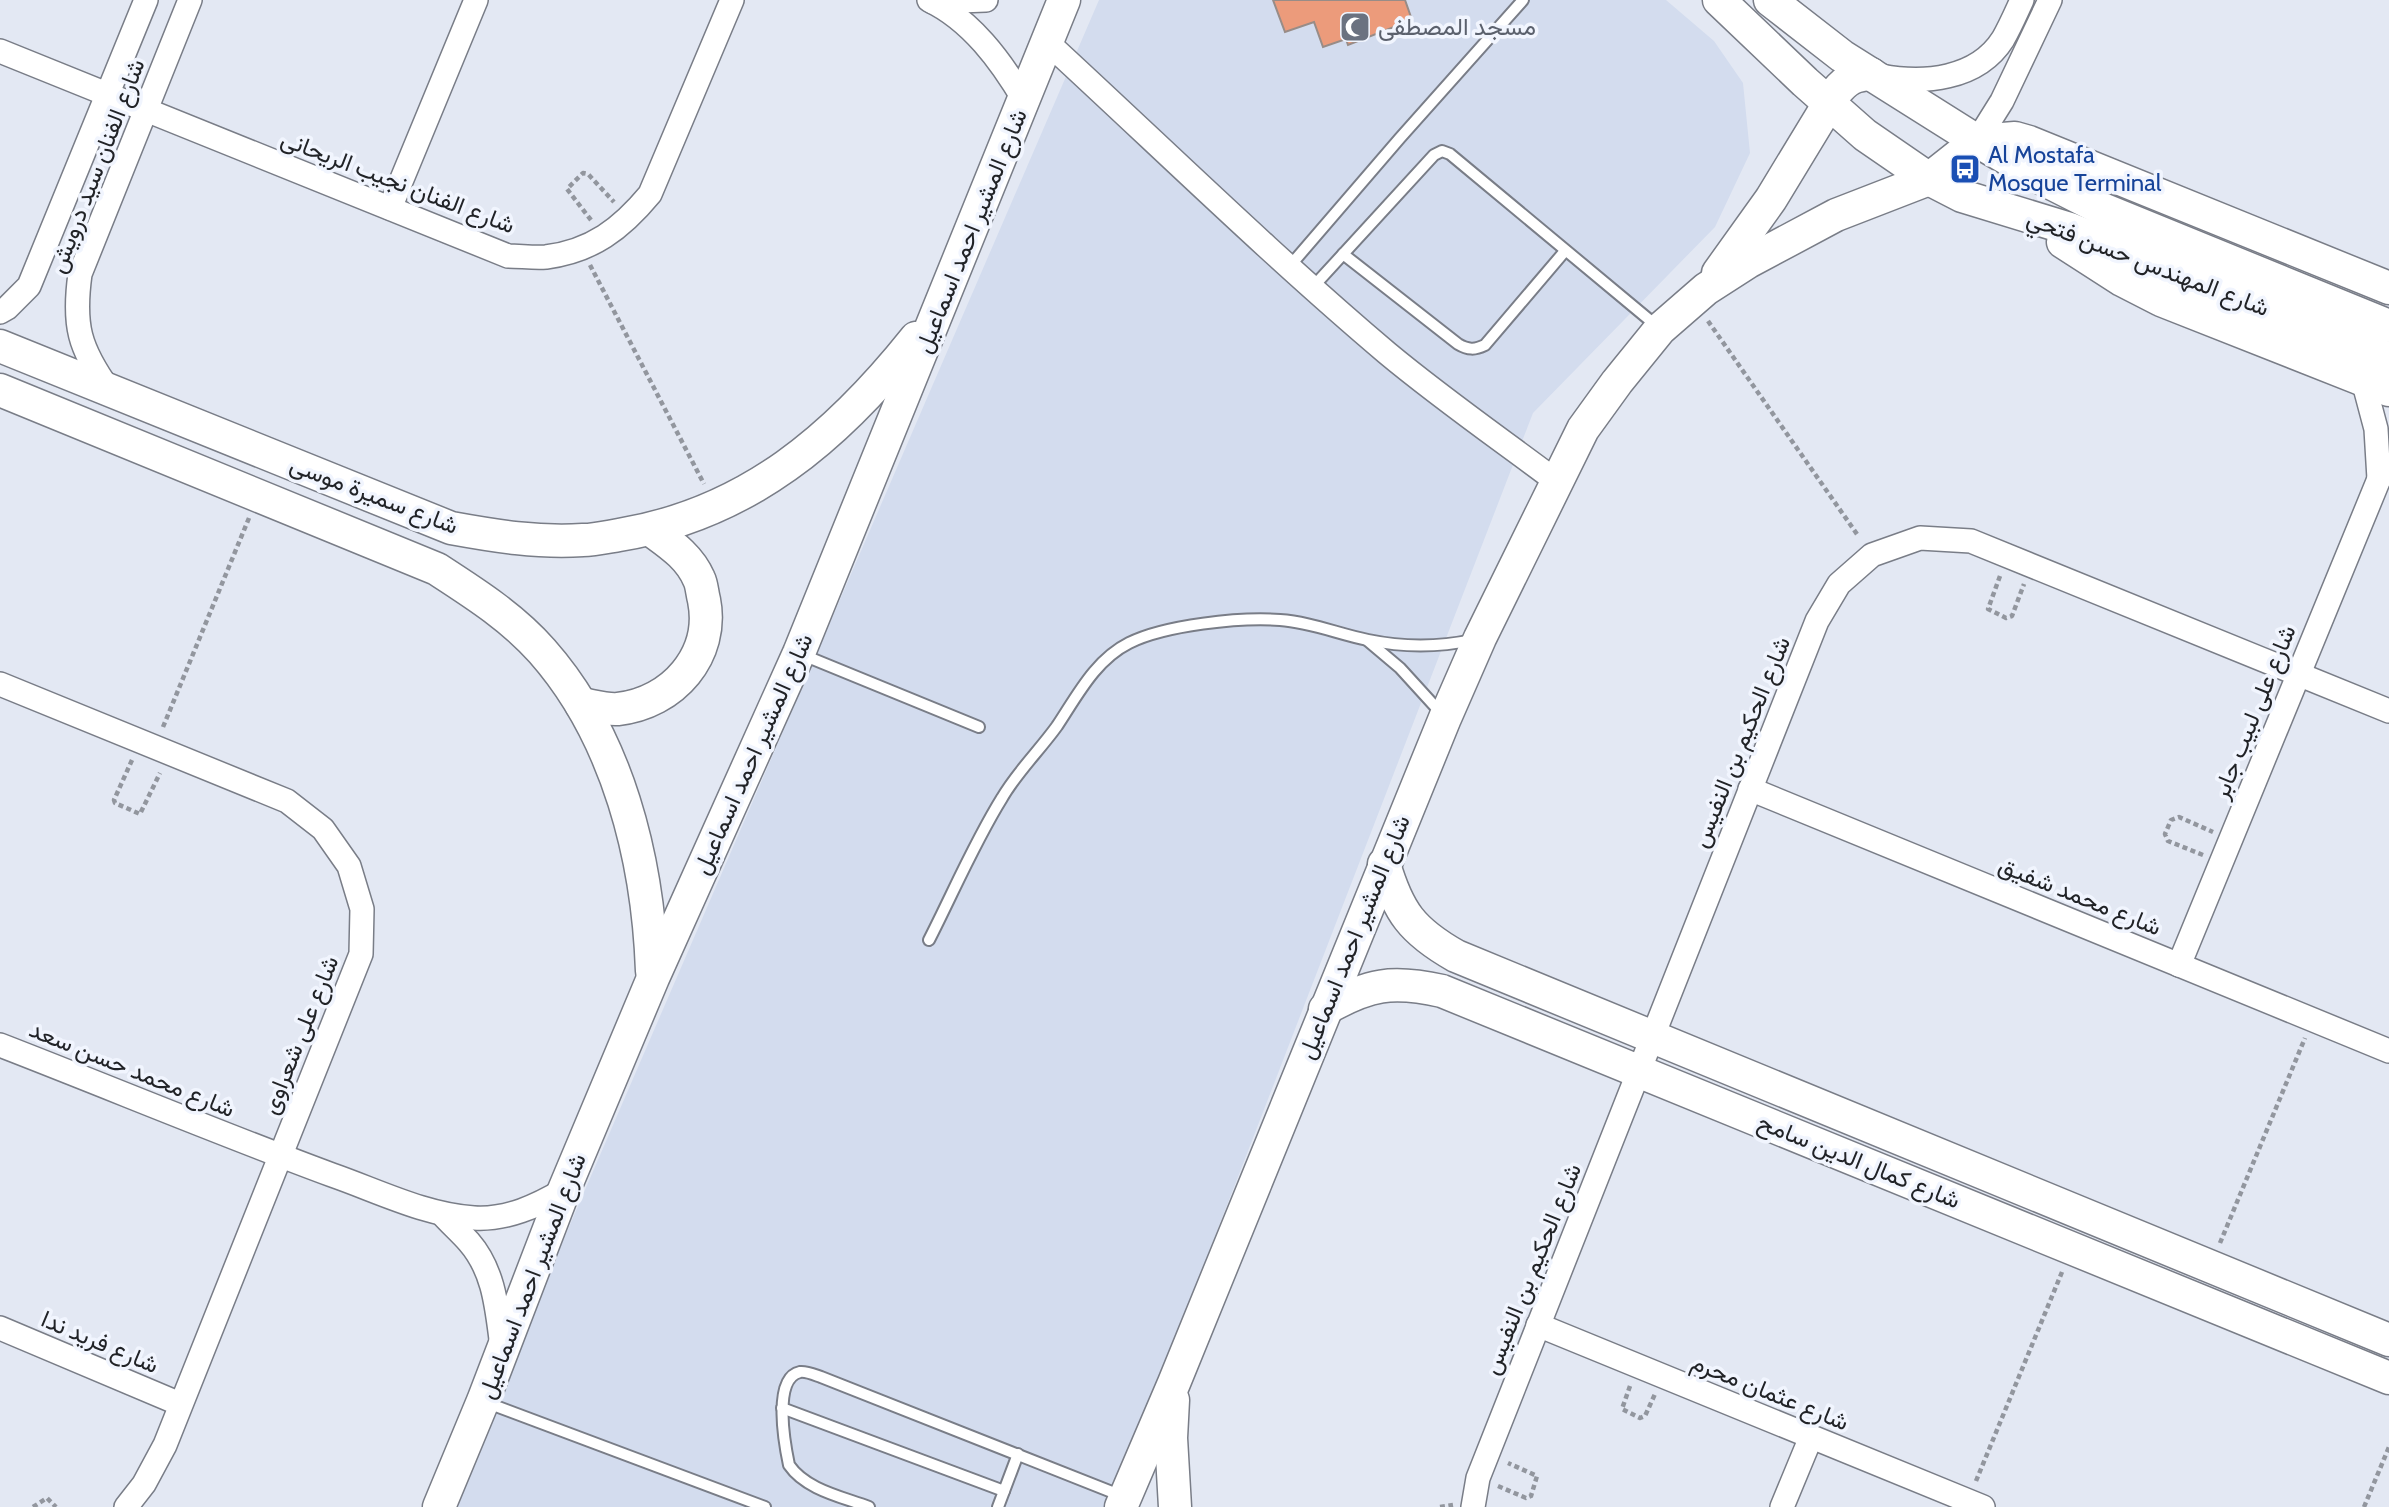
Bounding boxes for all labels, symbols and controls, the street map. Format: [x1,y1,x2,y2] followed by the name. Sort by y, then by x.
[1338,10,1372,44] mosque icon: مسجد المصطفى
[1378,12,1536,41] place label: مسجد المصطفى
[42,55,153,278] street label: شارع الفنان سيد درويش
[908,105,1035,358] street label: شارع المشير احمد اسماعيل
[277,124,519,241] street label: شارع الفنان نجيب الريحانى
[1988,140,2162,197] place label: Al Mostafa Mosque Terminal
[1948,152,1982,186] bus stop icon: Al Mostafa Mosque Terminal
[2021,203,2273,327] street label: شارع المهندس حسن فتحي
[285,449,462,542] street label: شارع سميرة موسى
[2205,621,2304,805] street label: شارع على لبيب جابر
[686,629,821,880] street label: شارع المشير احمد اسماعيل
[1685,632,1798,852] street label: شارع الحكيم بن النفيس
[1291,811,1418,1064] street label: شارع المشير احمد اسماعيل
[1994,850,2166,943] street label: شارع محمد شفيق
[255,951,346,1119] street label: شارع على شعراوى
[24,1014,239,1125] street label: شارع محمد حسن سعد
[1753,1107,1965,1217] street label: شارع كمال الدين سامح
[471,1149,594,1403] street label: شارع المشير احمد اسماعيل
[1476,1159,1589,1379] street label: شارع الحكيم بن النفيس
[36,1304,163,1381] street label: شارع فريد ندا
[1686,1347,1853,1438] street label: شارع عثمان محرم

